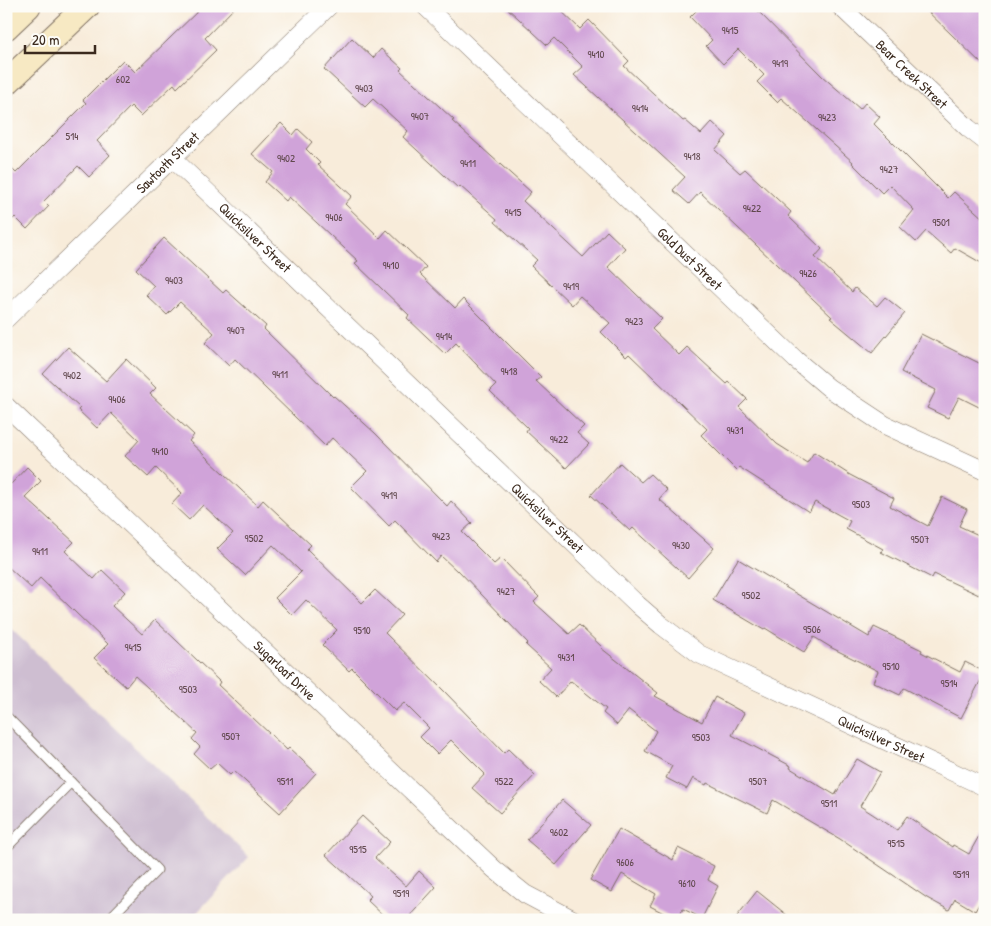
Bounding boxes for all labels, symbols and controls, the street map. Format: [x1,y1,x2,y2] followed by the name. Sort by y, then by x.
[25,22,95,54] scale bar
[722,23,739,37] house number: 9415
[32,29,59,50] text: 20 m
[872,35,952,113] street label: Bear Creek Street
[587,47,605,61] house number: 9410
[772,56,788,70] house number: 9419
[116,72,130,86] house number: 602
[355,81,373,95] house number: 9403
[632,101,648,115] house number: 9414
[411,109,429,123] house number: 9407
[818,110,836,124] house number: 9423
[131,127,203,197] street label: Sawtooth Street
[66,129,78,143] house number: 514
[684,149,701,163] house number: 9418
[277,151,295,165] house number: 9402
[460,156,476,170] house number: 9411
[880,162,898,176] house number: 9427
[215,198,296,277] street label: Quicksilver Street
[743,201,761,215] house number: 9422
[505,205,522,219] house number: 9415
[325,210,343,224] house number: 9406
[932,215,950,229] house number: 9501
[653,223,727,294] street label: Gold Dust Street
[382,258,400,272] house number: 9410
[799,266,817,280] house number: 9426
[165,273,183,287] house number: 9403
[563,279,579,293] house number: 9419
[625,314,643,328] house number: 9423
[227,323,245,337] house number: 9407
[436,329,452,343] house number: 9414
[501,364,518,378] house number: 9418
[272,367,288,381] house number: 9411
[63,368,81,382] house number: 9402
[108,392,126,406] house number: 9406
[726,423,744,437] house number: 9431
[550,432,568,446] house number: 9422
[151,444,169,458] house number: 9410
[507,478,588,557] street label: Quicksilver Street
[381,488,397,502] house number: 9419
[852,497,870,511] house number: 9503
[432,529,450,543] house number: 9423
[245,531,263,545] house number: 9502
[910,532,930,546] house number: 9507
[672,538,690,552] house number: 9430
[32,544,48,558] house number: 9411
[497,584,515,598] house number: 9427
[742,588,760,602] house number: 9502
[803,622,822,636] house number: 9506
[353,623,371,637] house number: 9510
[250,636,320,704] street label: Sugarloaf Drive
[125,640,142,654] house number: 9415
[557,650,575,664] house number: 9431
[882,659,900,673] house number: 9510
[941,676,957,690] house number: 9514
[179,682,197,696] house number: 9503
[835,710,928,767] street label: Quicksilver Street
[221,729,241,743] house number: 9507
[692,730,710,744] house number: 9503
[277,774,293,788] house number: 9511
[495,774,514,788] house number: 9522
[748,774,768,788] house number: 9507
[821,796,837,810] house number: 9511
[550,825,568,839] house number: 9602
[887,836,905,850] house number: 9515
[349,842,367,856] house number: 9515
[616,855,634,869] house number: 9606
[953,867,969,881] house number: 9519
[678,876,696,890] house number: 9610
[393,886,409,900] house number: 9519

